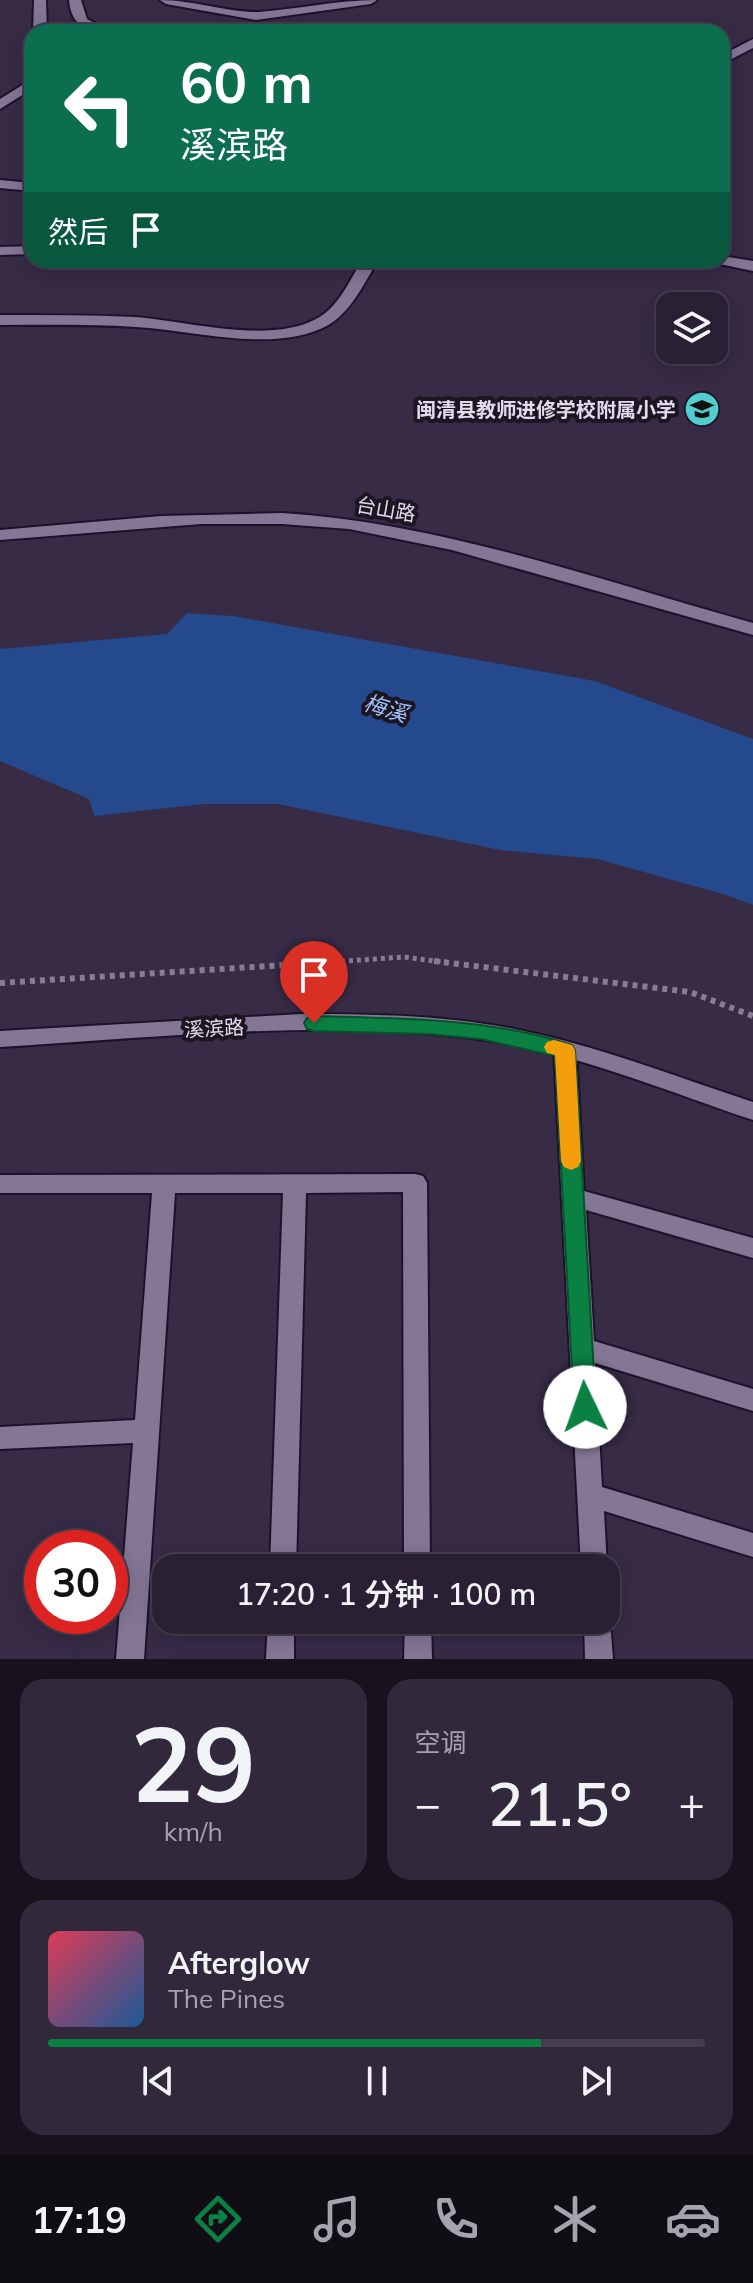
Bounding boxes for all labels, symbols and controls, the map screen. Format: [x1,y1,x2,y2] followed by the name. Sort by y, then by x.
[180,47,313,117] text: 60 m
[48,56,152,160] icon: left
[180,122,288,167] text: 溪滨路
[124,208,168,252] icon: arrive
[48,213,108,251] text: 然后
[656,292,728,364] map controls
[656,292,728,364] button: layers
[683,390,721,428] school or university icon: 闽清县教师进修学校附属小学
[416,397,676,422] place label: 闽清县教师进修学校附属小学
[354,491,418,527] street label: 台山路
[361,688,413,728] water label: 梅溪
[280,941,348,1023] pin
[292,953,336,997] icon: arrive
[183,1014,245,1042] street label: 溪滨路
[543,1365,627,1449] position arrow
[24,1530,128,1634] speed limit sign: 30
[236,1575,536,1613] text: 17:20 · 1 分钟 · 100 m
[131,1697,256,1828] text: 29
[415,1726,467,1759] text: 空调
[487,1766,632,1841] text: 21.5°
[415,1776,441,1831] text: −
[679,1776,705,1831] text: +
[164,1815,223,1848] text: km/h
[168,1944,310,1982] text: Afterglow
[168,1982,285,2015] text: The Pines
[136,2059,180,2103] icon: previous
[355,2059,399,2103] icon: pause
[574,2059,618,2103] icon: next
[190,2191,246,2247] icon: directions
[309,2191,365,2247] icon: music
[428,2191,484,2247] icon: phone
[547,2191,603,2247] icon: climate
[665,2191,721,2247] icon: car
[31,2197,127,2242] text: 17:19

